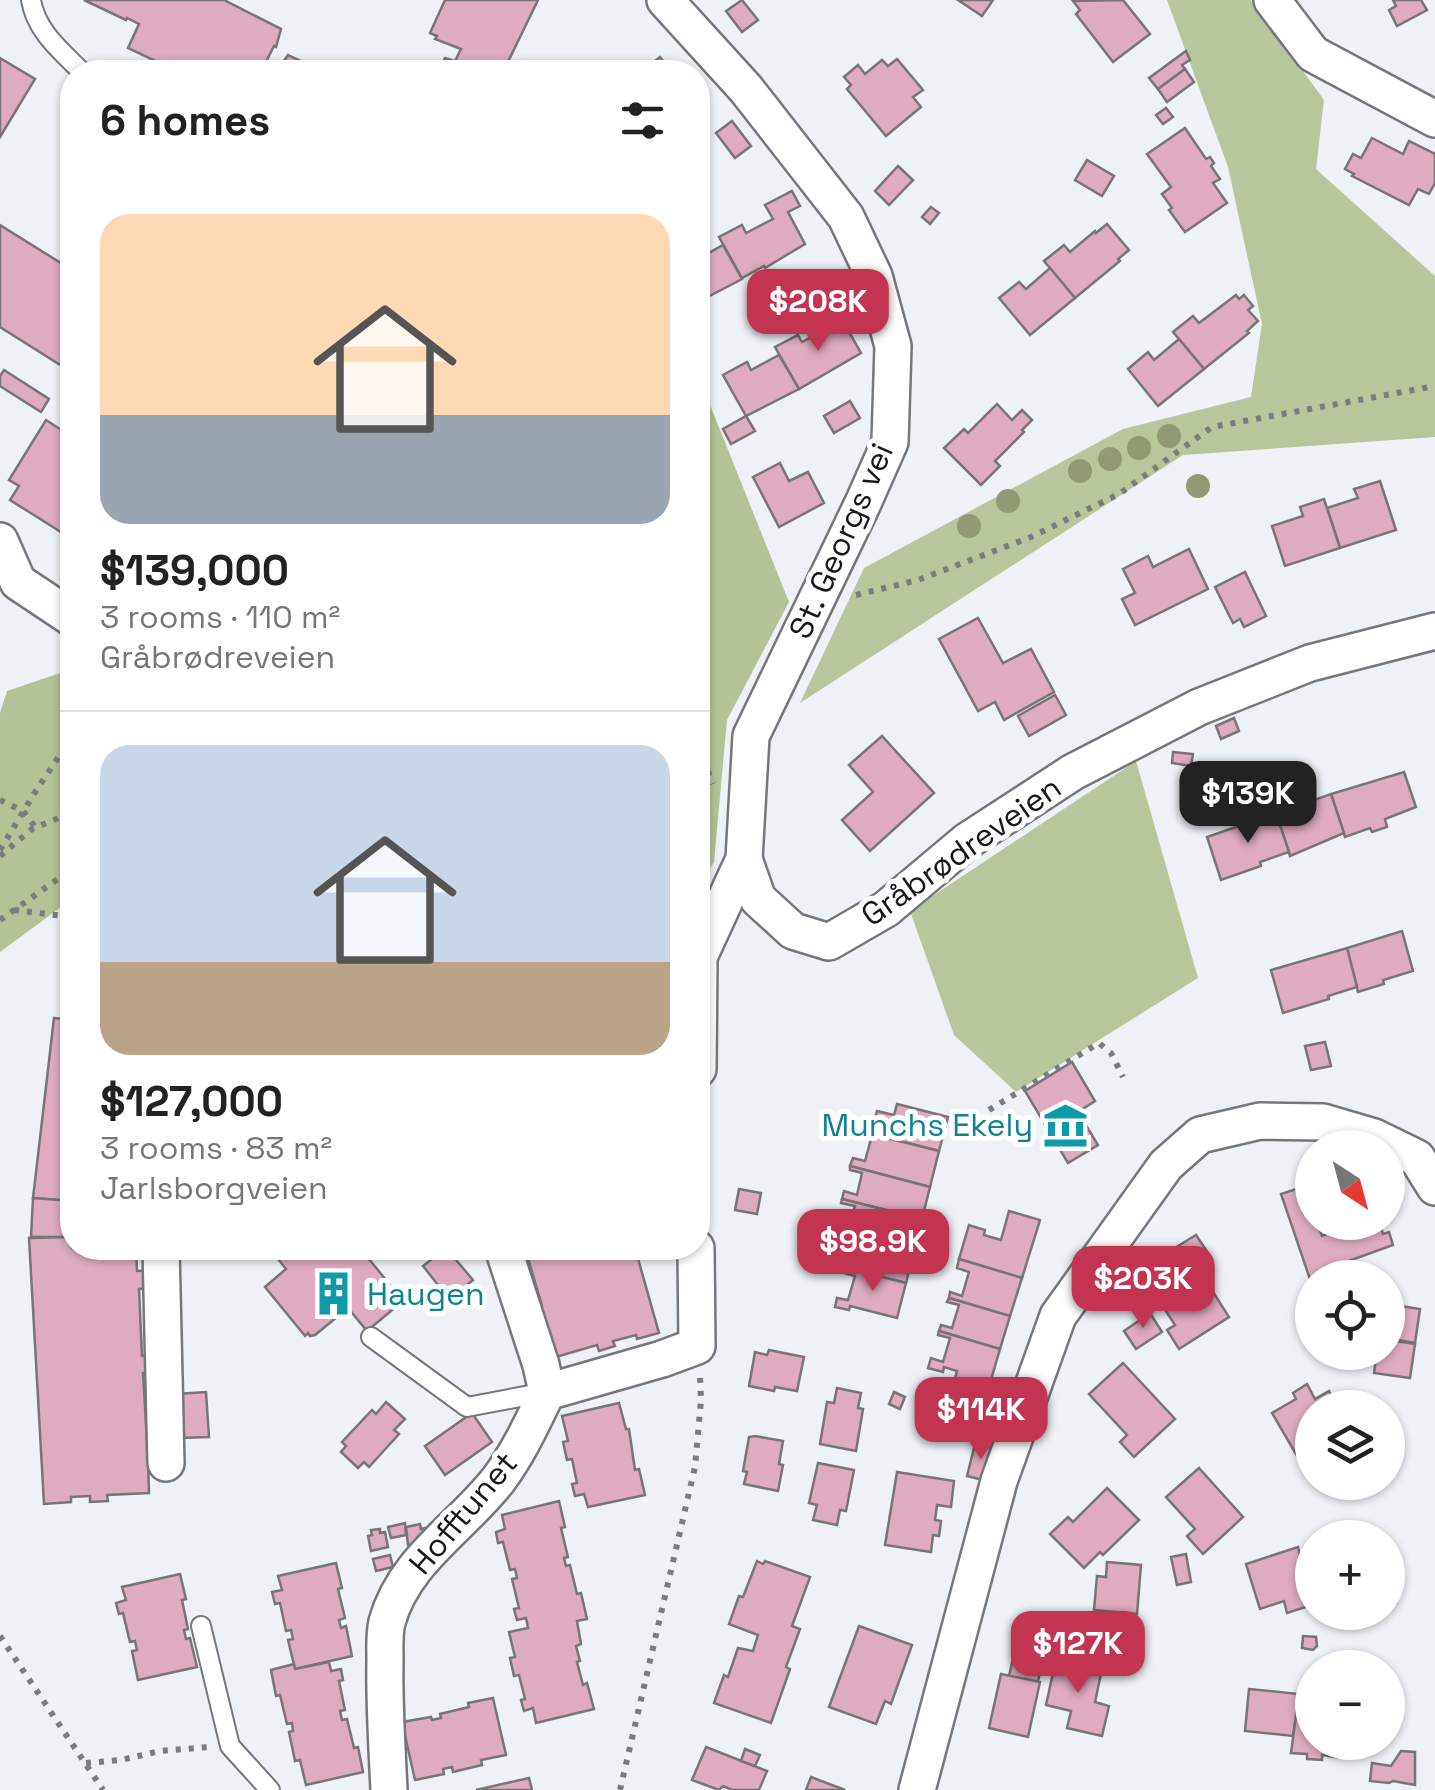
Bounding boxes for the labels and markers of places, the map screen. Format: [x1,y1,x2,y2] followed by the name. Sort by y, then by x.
[748,269,888,354] pin: $208K
[1178,761,1318,846] pin: $139K
[1042,1101,1090,1149] museum icon: Munchs Ekely
[822,1105,1033,1145] place label: Munchs Ekely
[792,1209,954,1294] pin: $98.9K
[1073,1246,1213,1331] pin: $203K
[310,1270,358,1318] building icon: Haugen
[367,1274,485,1314] place label: Haugen
[911,1377,1051,1462] pin: $114K
[1008,1611,1148,1696] pin: $127K

